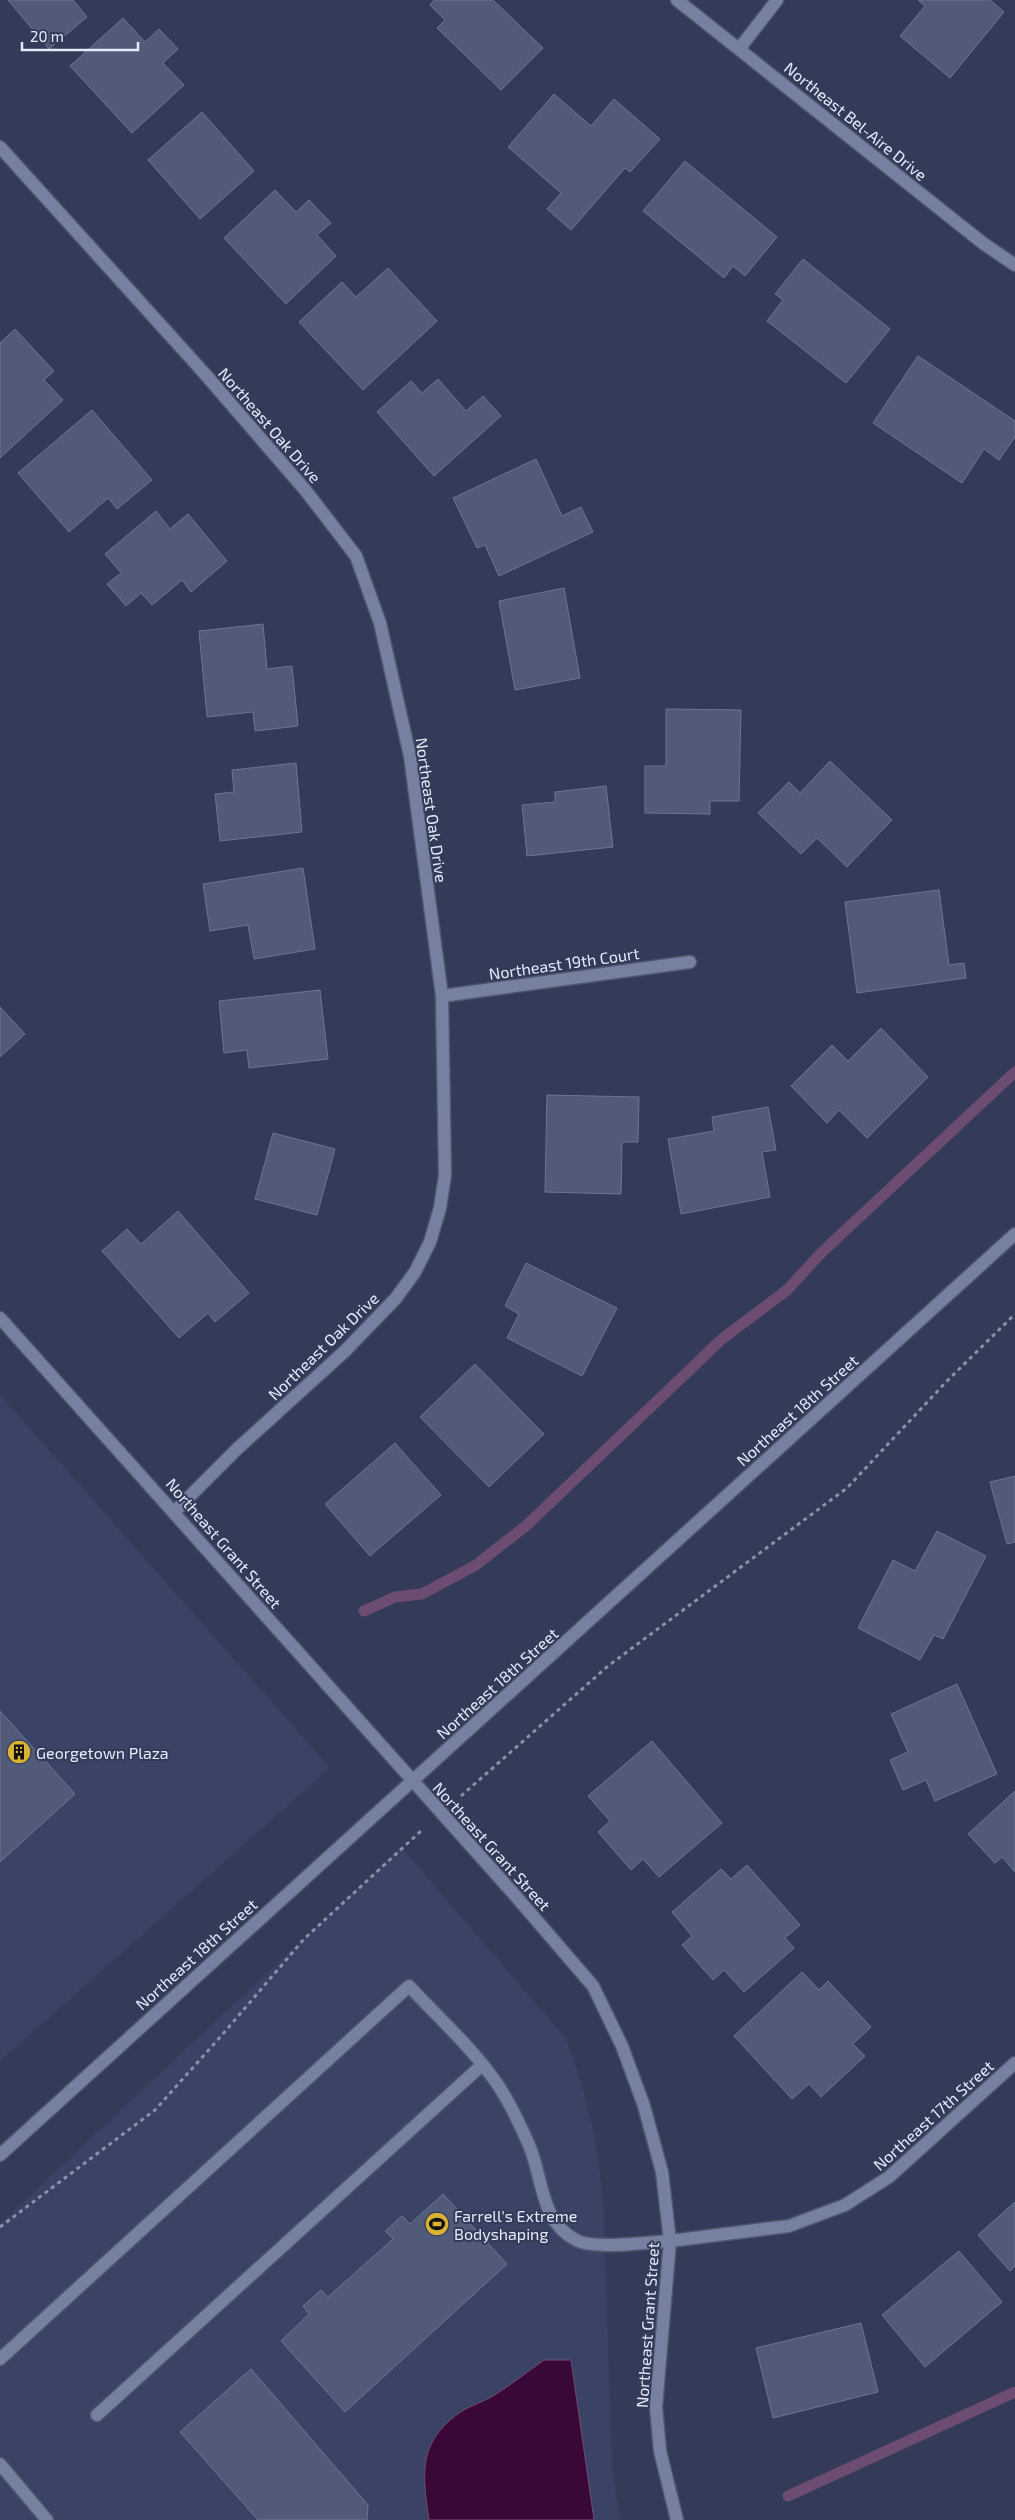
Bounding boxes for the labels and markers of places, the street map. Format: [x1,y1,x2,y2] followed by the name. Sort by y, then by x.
[6,1739,32,1765] building icon: Georgetown Plaza
[36,1743,169,1762] place label: Georgetown Plaza
[454,2206,577,2243] place label: Farrell's Extreme Bodyshaping
[424,2211,450,2237] sports icon: Farrell's Extreme Bodyshaping

